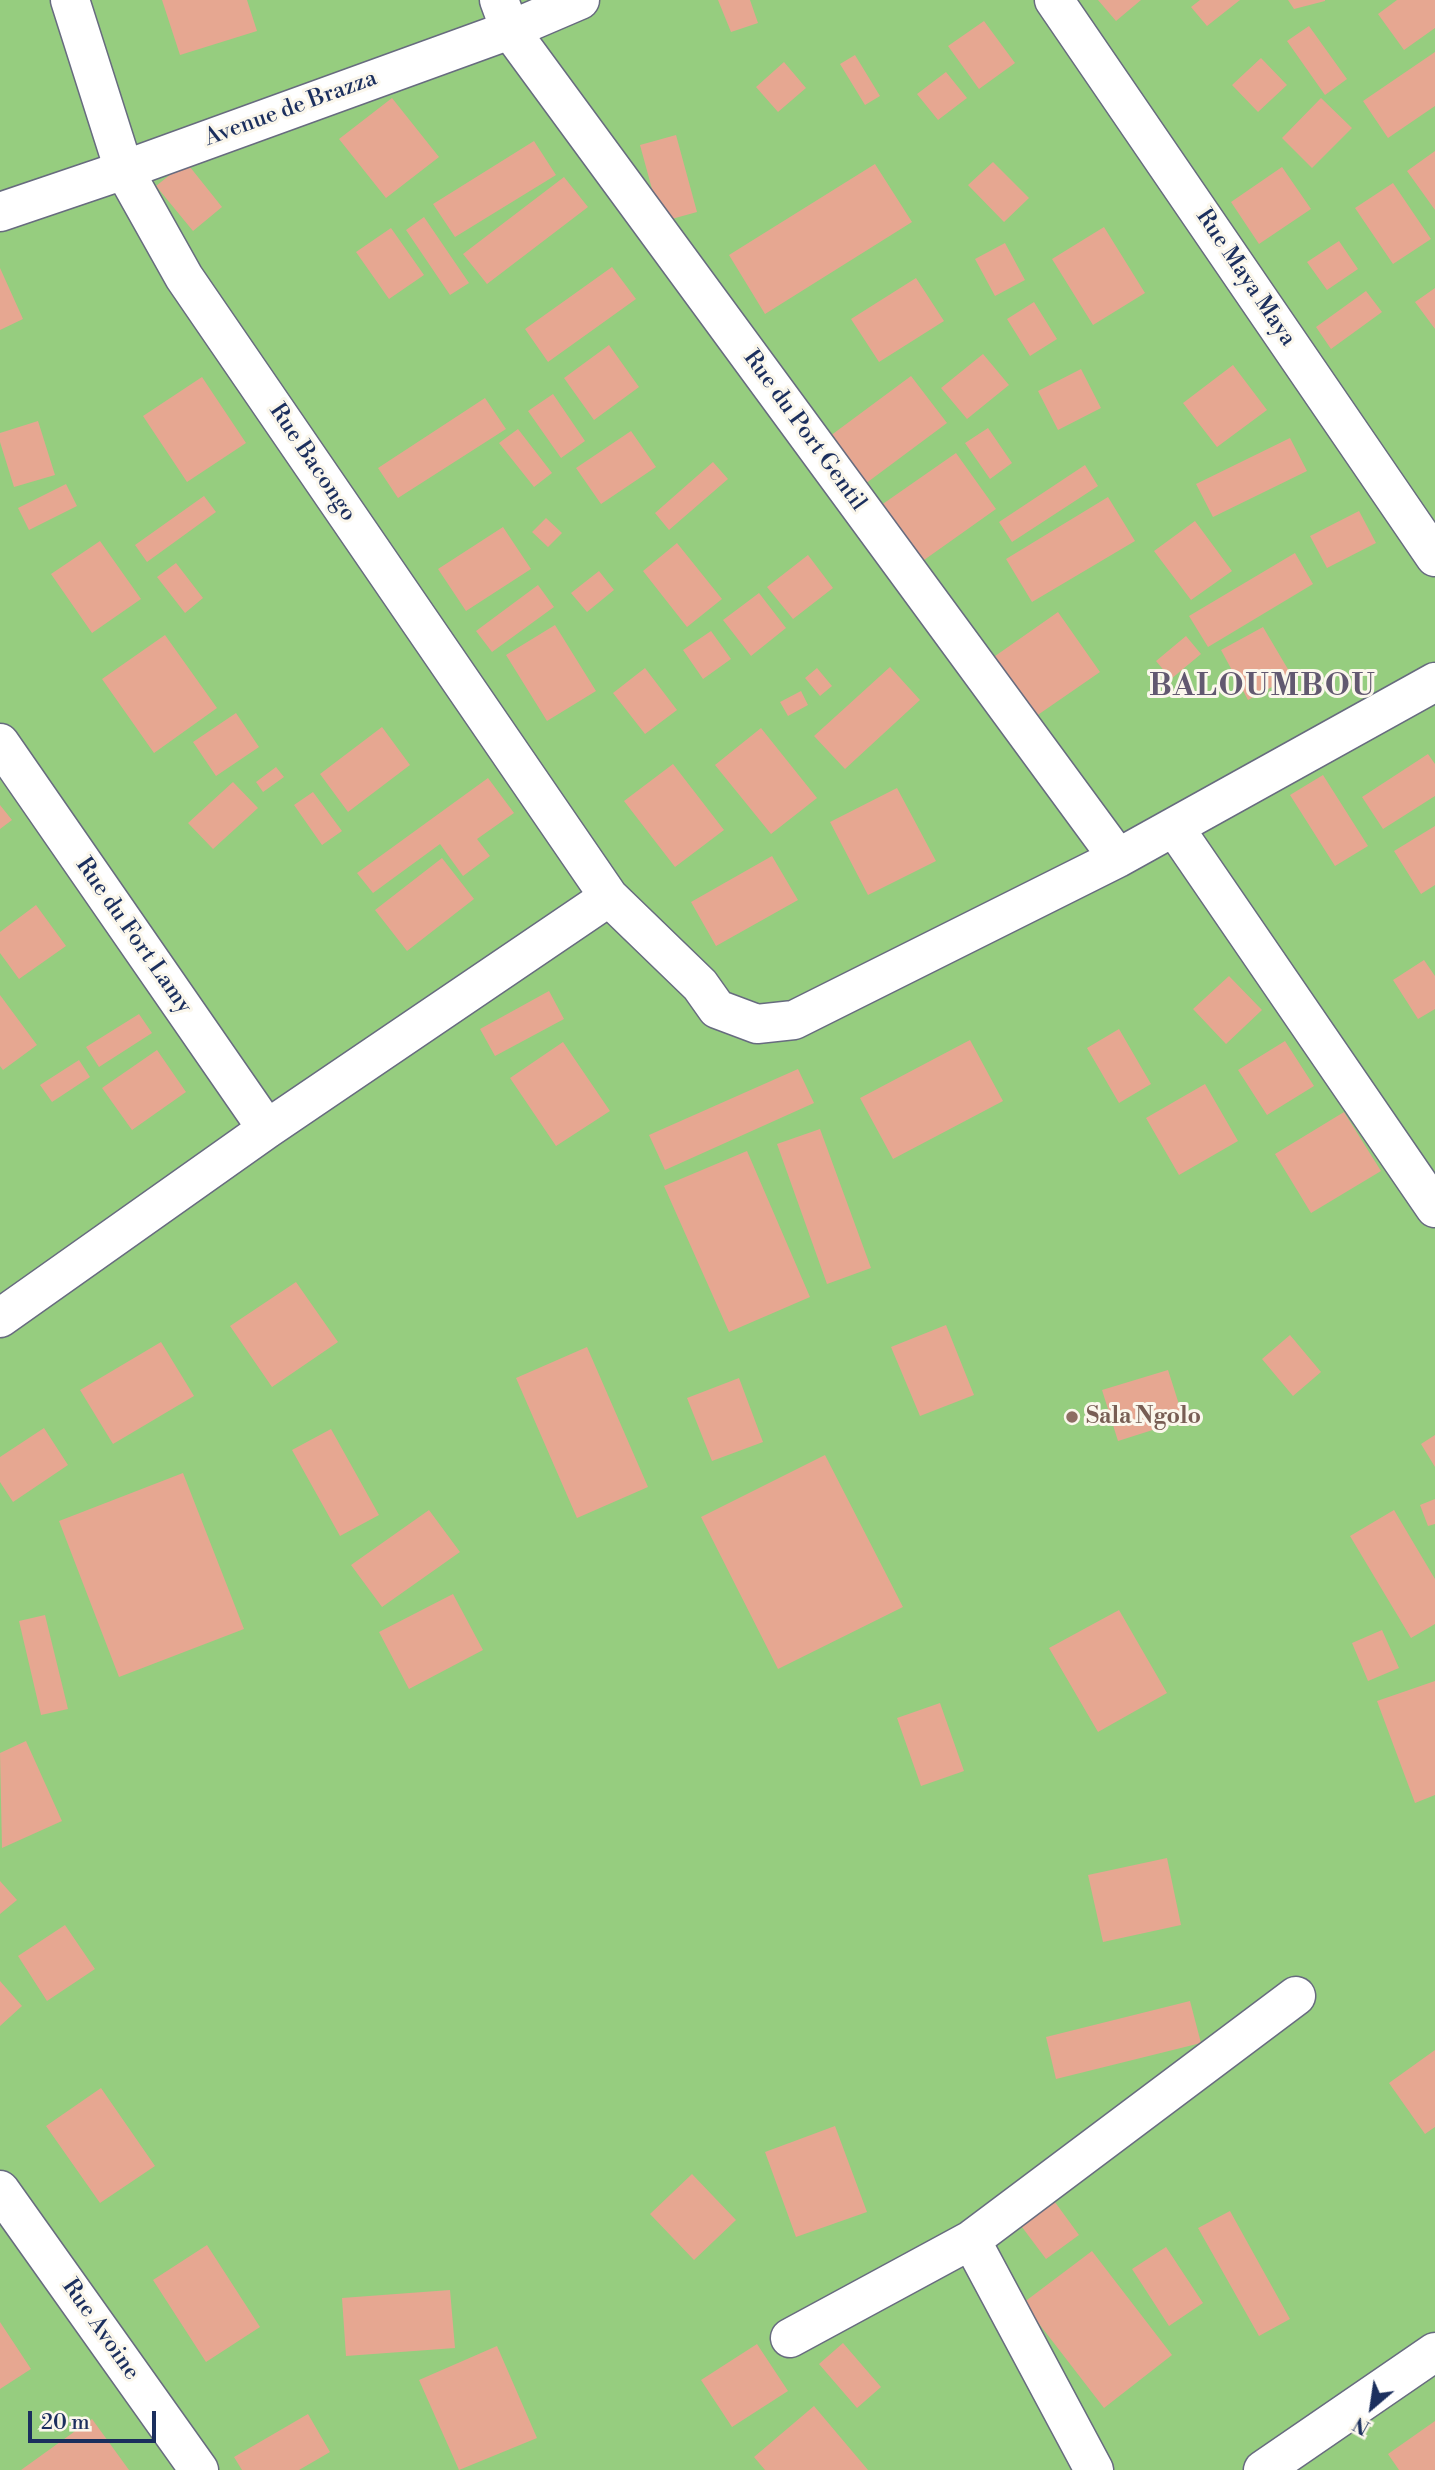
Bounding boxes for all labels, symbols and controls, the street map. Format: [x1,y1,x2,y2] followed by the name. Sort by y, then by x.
[201,65,381,153] street label: Avenue de Brazza
[1189,204,1301,352] street label: Rue Maya Maya
[737,345,871,517] street label: Rue du Port Gentil
[262,399,362,527] street label: Rue Bacongo
[1150,670,1376,706] district label: BALOUMBOU
[69,853,197,1019] street label: Rue du Fort Lamy
[1086,1403,1201,1431] place label: Sala Ngolo
[1064,1409,1080,1425] marker: Sala Ngolo
[55,2274,145,2386] street label: Rue Avoine
[1337,2372,1407,2442] north arrow
[32,2396,159,2440] scale bar
[41,2410,90,2436] text: 20 m
[1349,2411,1374,2440] text: N

